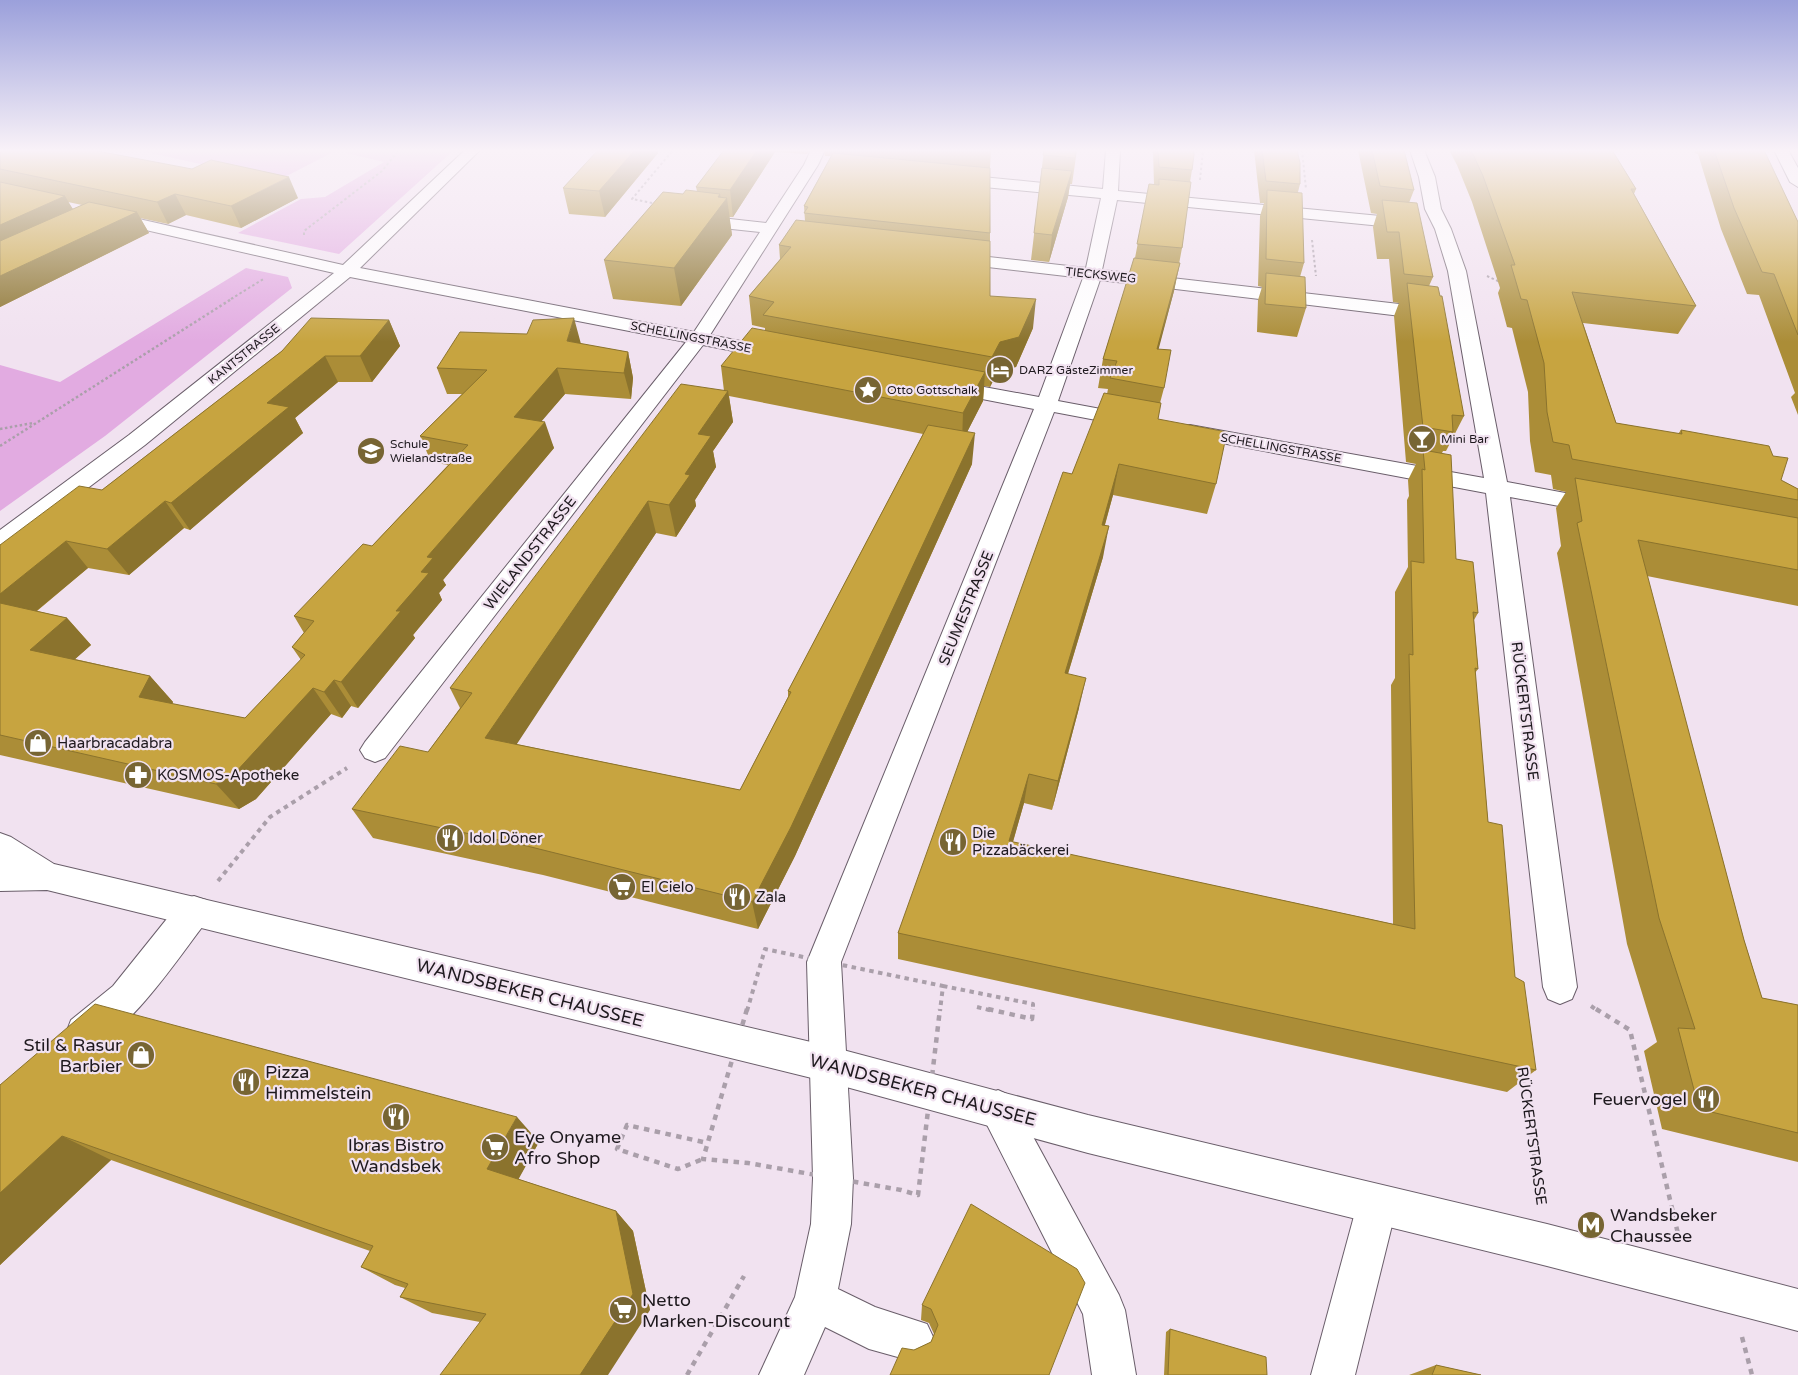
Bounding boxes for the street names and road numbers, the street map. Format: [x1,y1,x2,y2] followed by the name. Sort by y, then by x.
[1065,264,1137,286] street label: TIECKSWEG
[629,318,753,356] street label: SCHELLINGSTRASSE
[205,321,283,387] street label: KANTSTRASSE
[1219,430,1343,466] street label: SCHELLINGSTRASSE
[480,492,580,614] street label: WIELANDSTRASSE
[935,548,997,668] street label: SEUMESTRASSE
[1508,641,1542,781] street label: RÜCKERTSTRASSE
[414,954,646,1032] street label: WANDSBEKER CHAUSSEE
[807,1049,1039,1131] street label: WANDSBEKER CHAUSSEE
[1513,1066,1551,1206] street label: RÜCKERTSTRASSE

